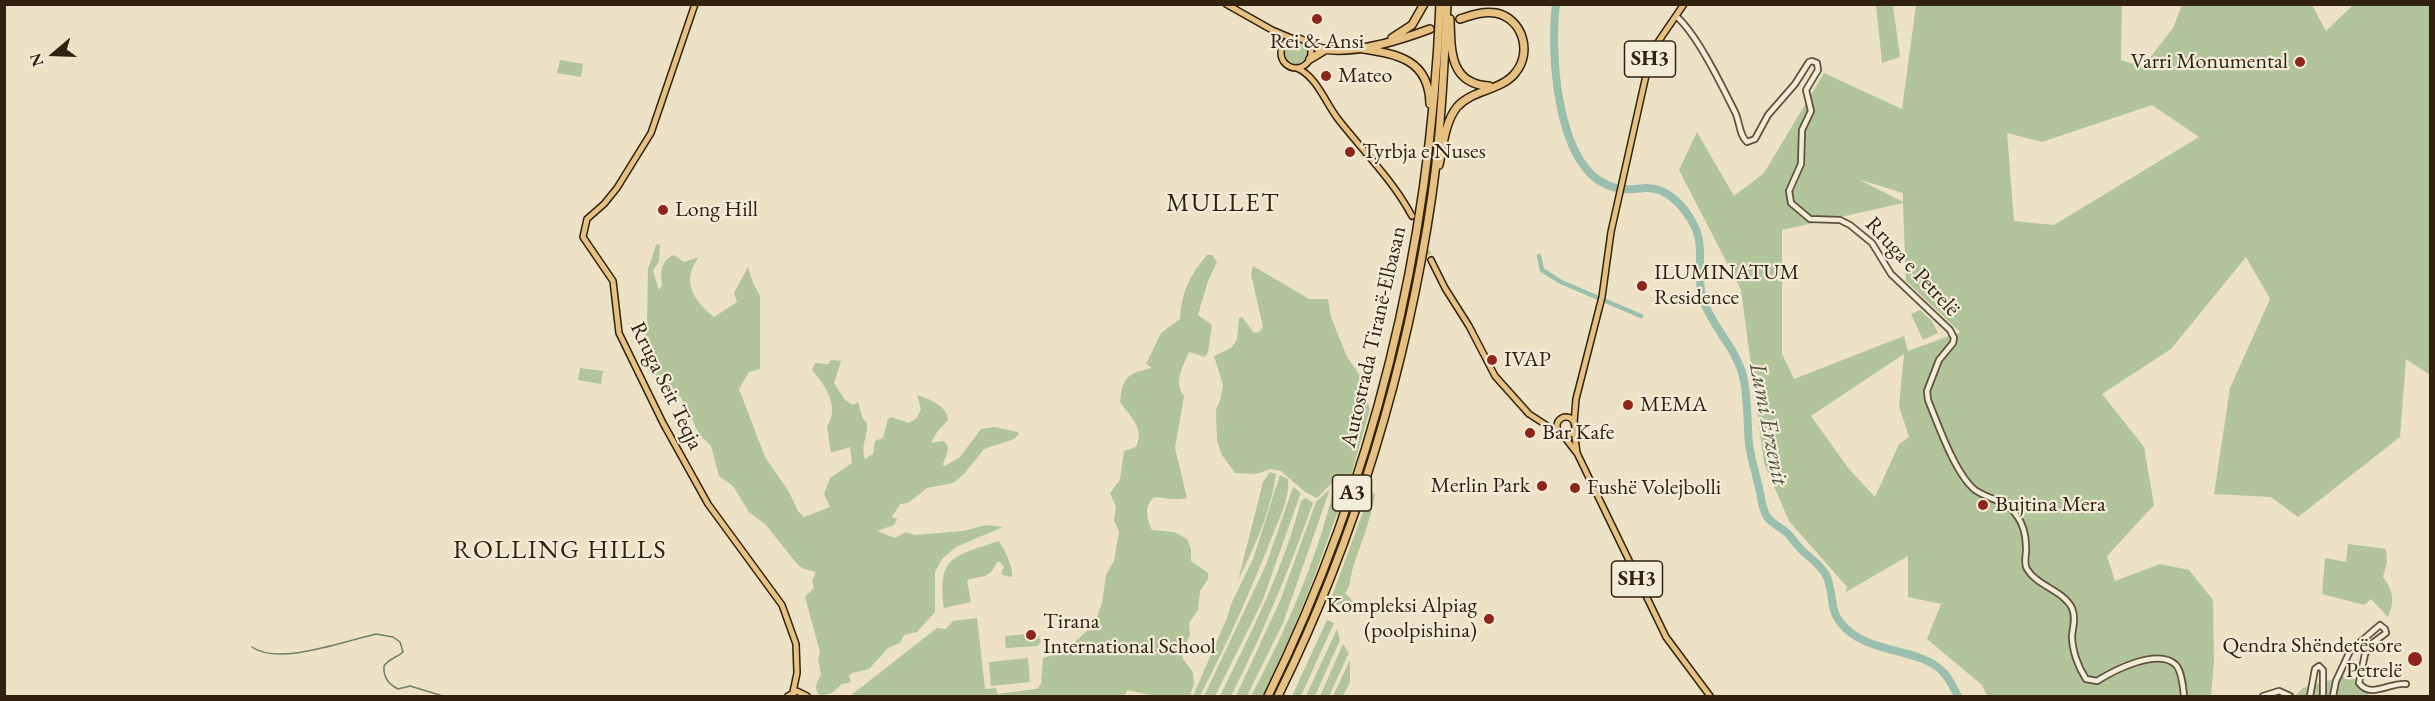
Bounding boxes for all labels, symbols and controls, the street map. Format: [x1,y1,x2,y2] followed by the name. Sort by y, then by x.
[1310,12,1324,26] marker: Rei & Ansi
[24,24,84,84] north arrow
[1270,29,1364,55] place label: Rei & Ansi
[1624,41,1676,77] road number: SH3
[2130,49,2288,75] place label: Varri Monumental
[24,50,49,70] text: N
[2293,55,2307,69] marker: Varri Monumental
[1338,63,1392,89] place label: Mateo
[1319,69,1333,83] marker: Mateo
[1362,139,1486,165] place label: Tyrbja e Nuses
[1343,145,1357,159] marker: Tyrbja e Nuses
[1166,188,1280,220] district label: MULLET
[675,197,758,223] place label: Long Hill
[656,203,670,217] marker: Long Hill
[1859,212,1965,322] street label: Rruga e Petrelë
[1336,224,1412,450] street label: Autostrada Tiranë-Elbasan
[1654,260,1799,312] place label: ILUMINATUM Residence
[1635,279,1649,293] marker: ILUMINATUM Residence
[624,318,708,454] street label: Rruga Seit Teqja
[1504,347,1551,373] place label: IVAP
[1485,353,1499,367] marker: IVAP
[1742,360,1794,488] water label: Lumi Erzenit
[1640,392,1707,418] place label: MEMA
[1621,398,1635,412] marker: MEMA
[1542,420,1614,446] place label: Bar Kafe
[1523,426,1537,440] marker: Bar Kafe
[1431,473,1530,499] place label: Merlin Park
[1332,475,1372,511] road number: A3
[1587,475,1721,501] place label: Fushë Volejbolli
[1535,479,1549,493] marker: Merlin Park
[1568,481,1582,495] marker: Fushë Volejbolli
[1995,492,2106,518] place label: Bujtina Mera
[1976,498,1990,512] marker: Bujtina Mera
[453,535,667,567] district label: ROLLING HILLS
[1612,561,1662,597] road number: SH3
[1326,593,1477,644] place label: Kompleksi Alpiag (poolpishina)
[1043,609,1216,660] place label: Tirana International School
[1482,612,1496,626] marker: Kompleksi Alpiag (poolpishina)
[1024,628,1038,642] marker: Tirana International School
[2222,633,2402,684] place label: Qendra Shëndetësore Petrelë
[2406,650,2424,668] marker: Qendra Shëndetësore Petrelë

